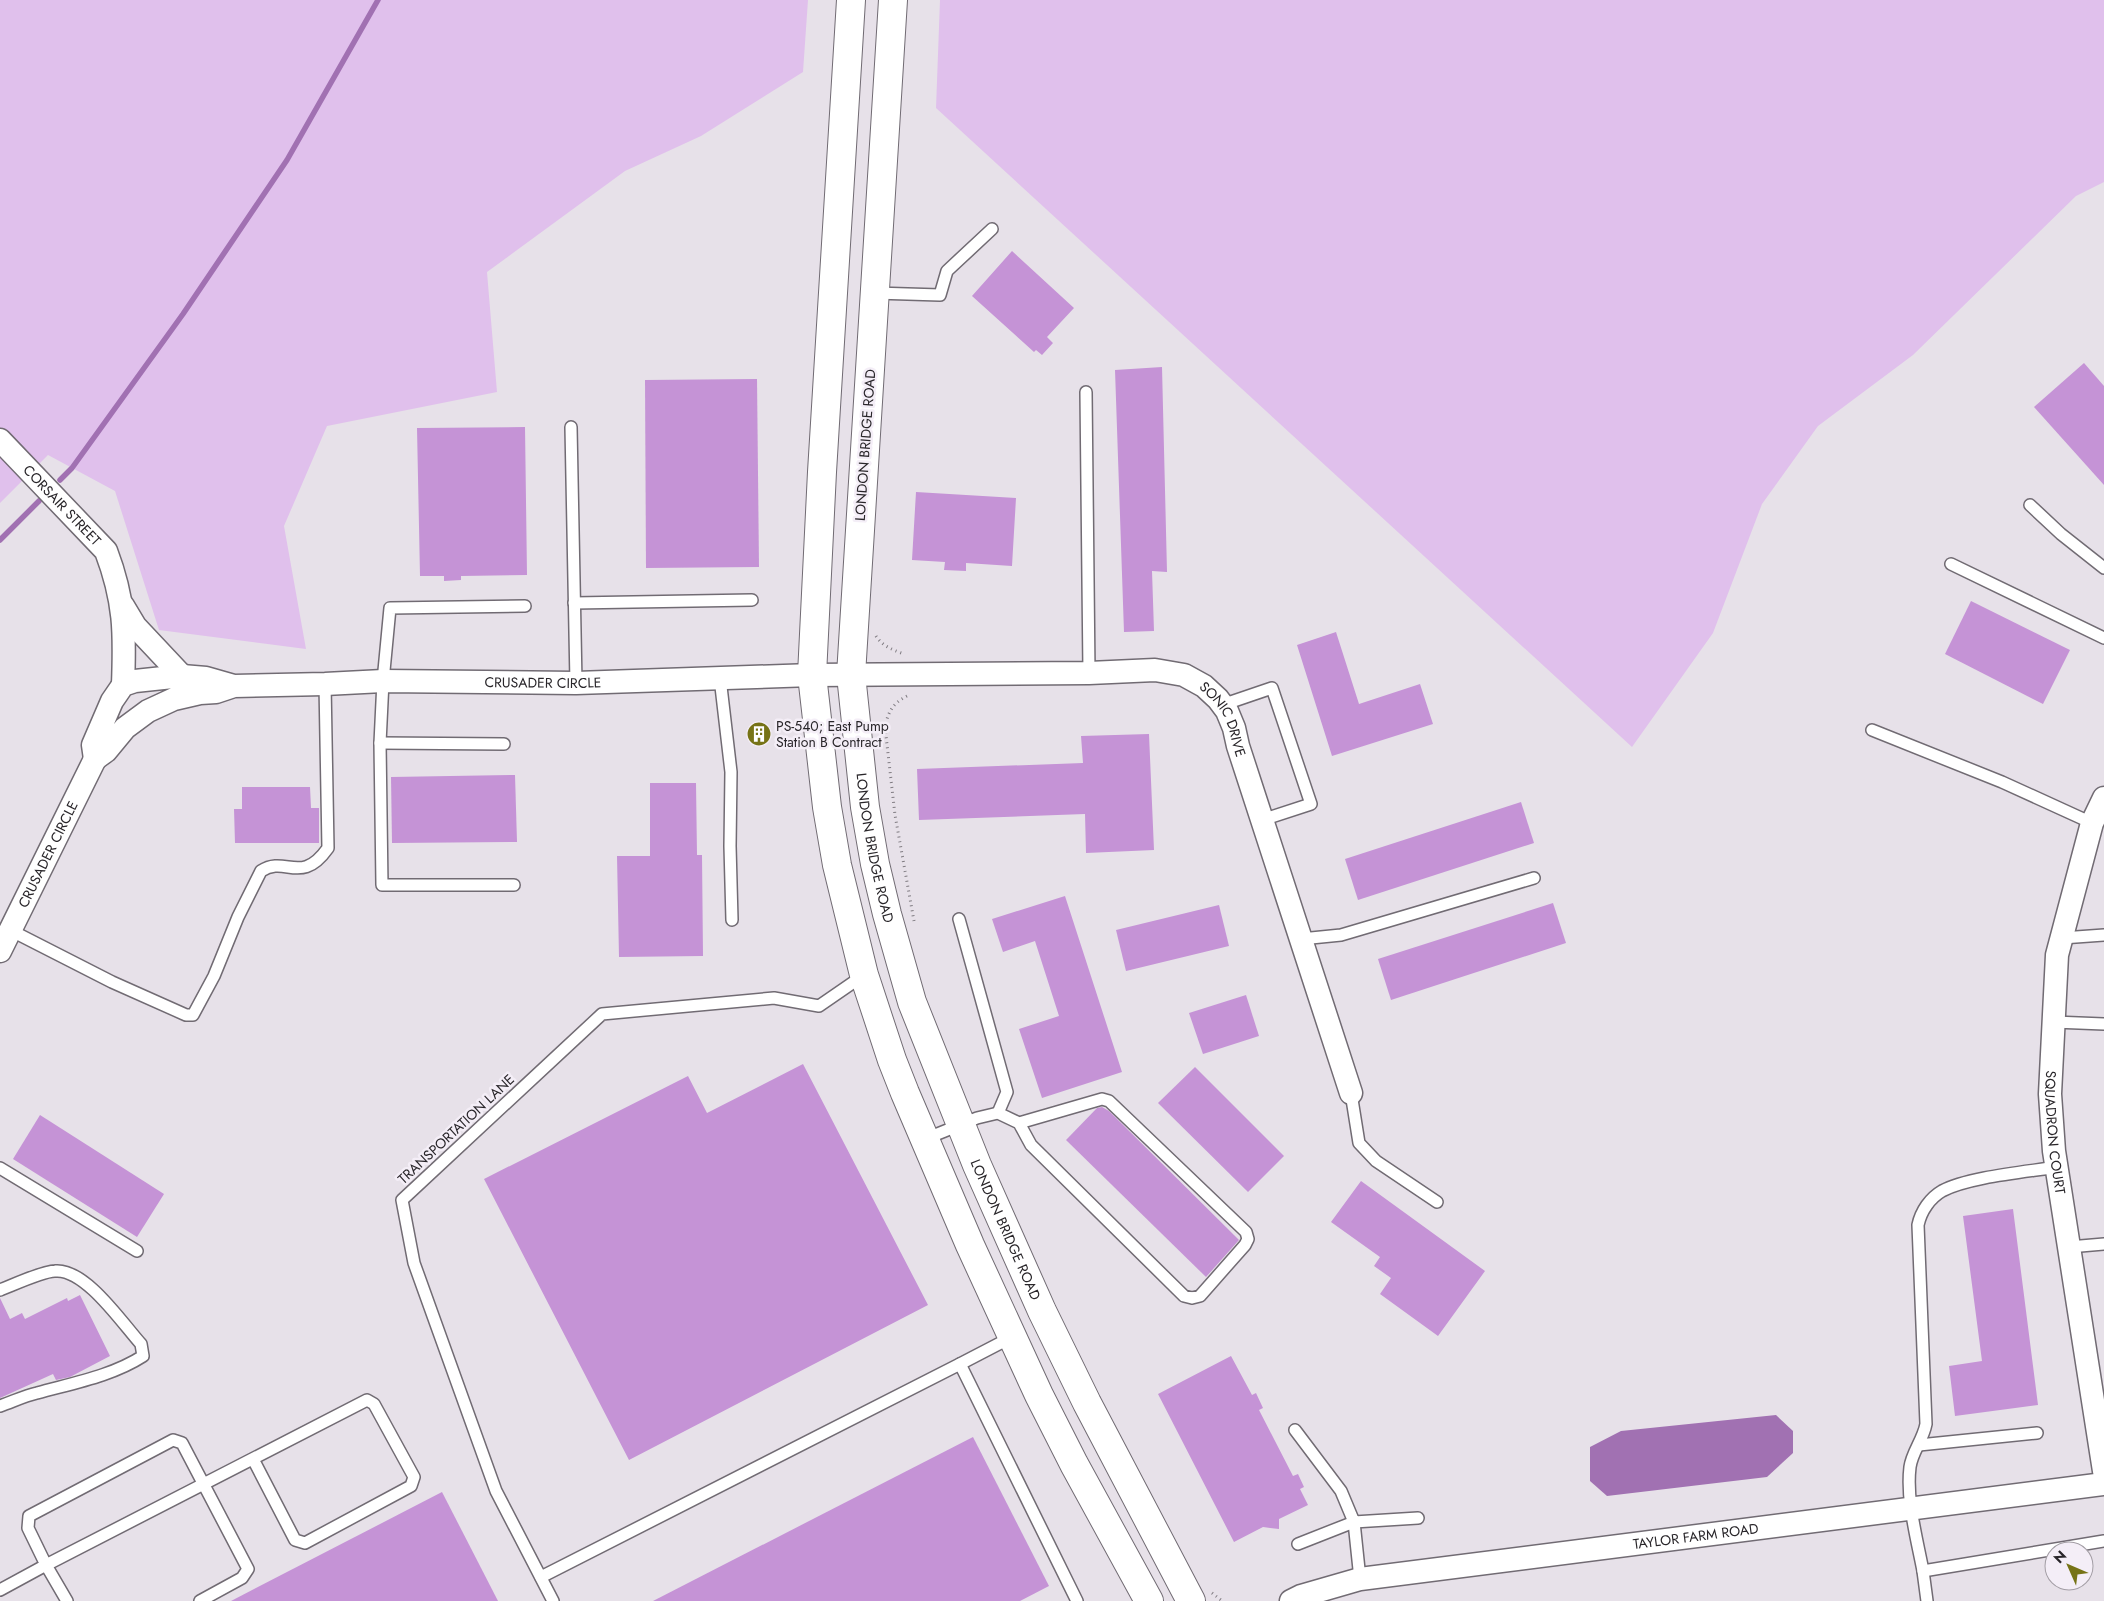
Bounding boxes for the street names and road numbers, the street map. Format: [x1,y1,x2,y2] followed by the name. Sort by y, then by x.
[850,368,880,522] street label: LONDON BRIDGE ROAD
[19,460,106,550] street label: CORSAIR STREET
[484,672,602,693] street label: CRUSADER CIRCLE
[1195,677,1251,759] street label: SONIC DRIVE
[851,772,899,925] street label: LONDON BRIDGE ROAD
[13,797,83,911] street label: CRUSADER CIRCLE
[393,1070,519,1188] street label: TRANSPORTATION LANE
[2040,1070,2071,1196] street label: SQUADRON COURT
[966,1156,1046,1303] street label: LONDON BRIDGE ROAD
[1632,1518,1760,1554] street label: TAYLOR FARM ROAD

